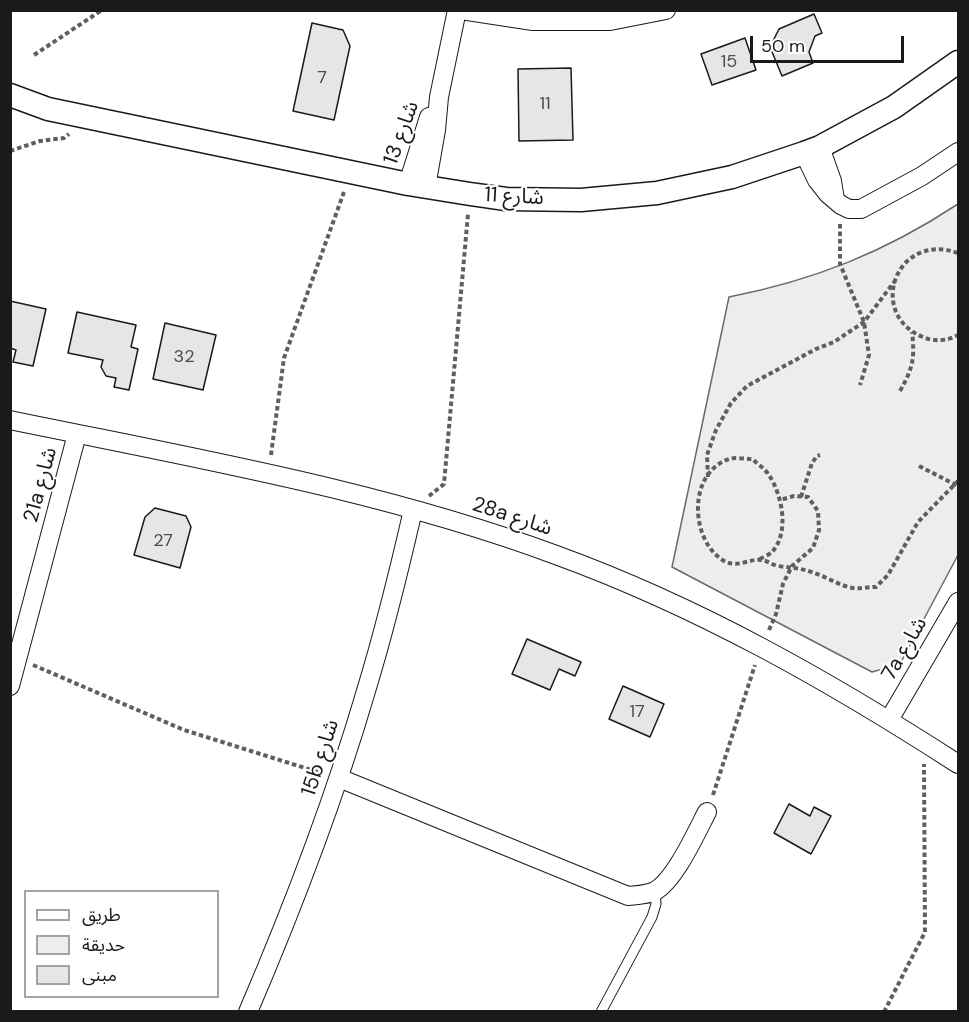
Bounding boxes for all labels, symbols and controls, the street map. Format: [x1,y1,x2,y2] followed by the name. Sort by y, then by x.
[753,24,908,62] scale bar
[761,34,805,58] text: 50 m
[721,51,737,73] house number: 15
[317,67,327,89] house number: 7
[539,93,551,115] house number: 11
[379,98,425,168] street label: شارع 13
[484,183,544,211] street label: شارع 11
[173,346,195,368] house number: 32
[19,445,63,525] street label: 21a شارع
[469,492,555,542] street label: 28a شارع
[153,530,173,552] house number: 27
[877,613,933,685] street label: 7a شارع
[629,701,645,723] house number: 17
[297,717,345,799] street label: 15b شارع
[24,890,219,998] legend
[82,903,121,927] text: طريق
[82,933,125,957] text: حديقة
[82,963,117,987] text: مبنى

